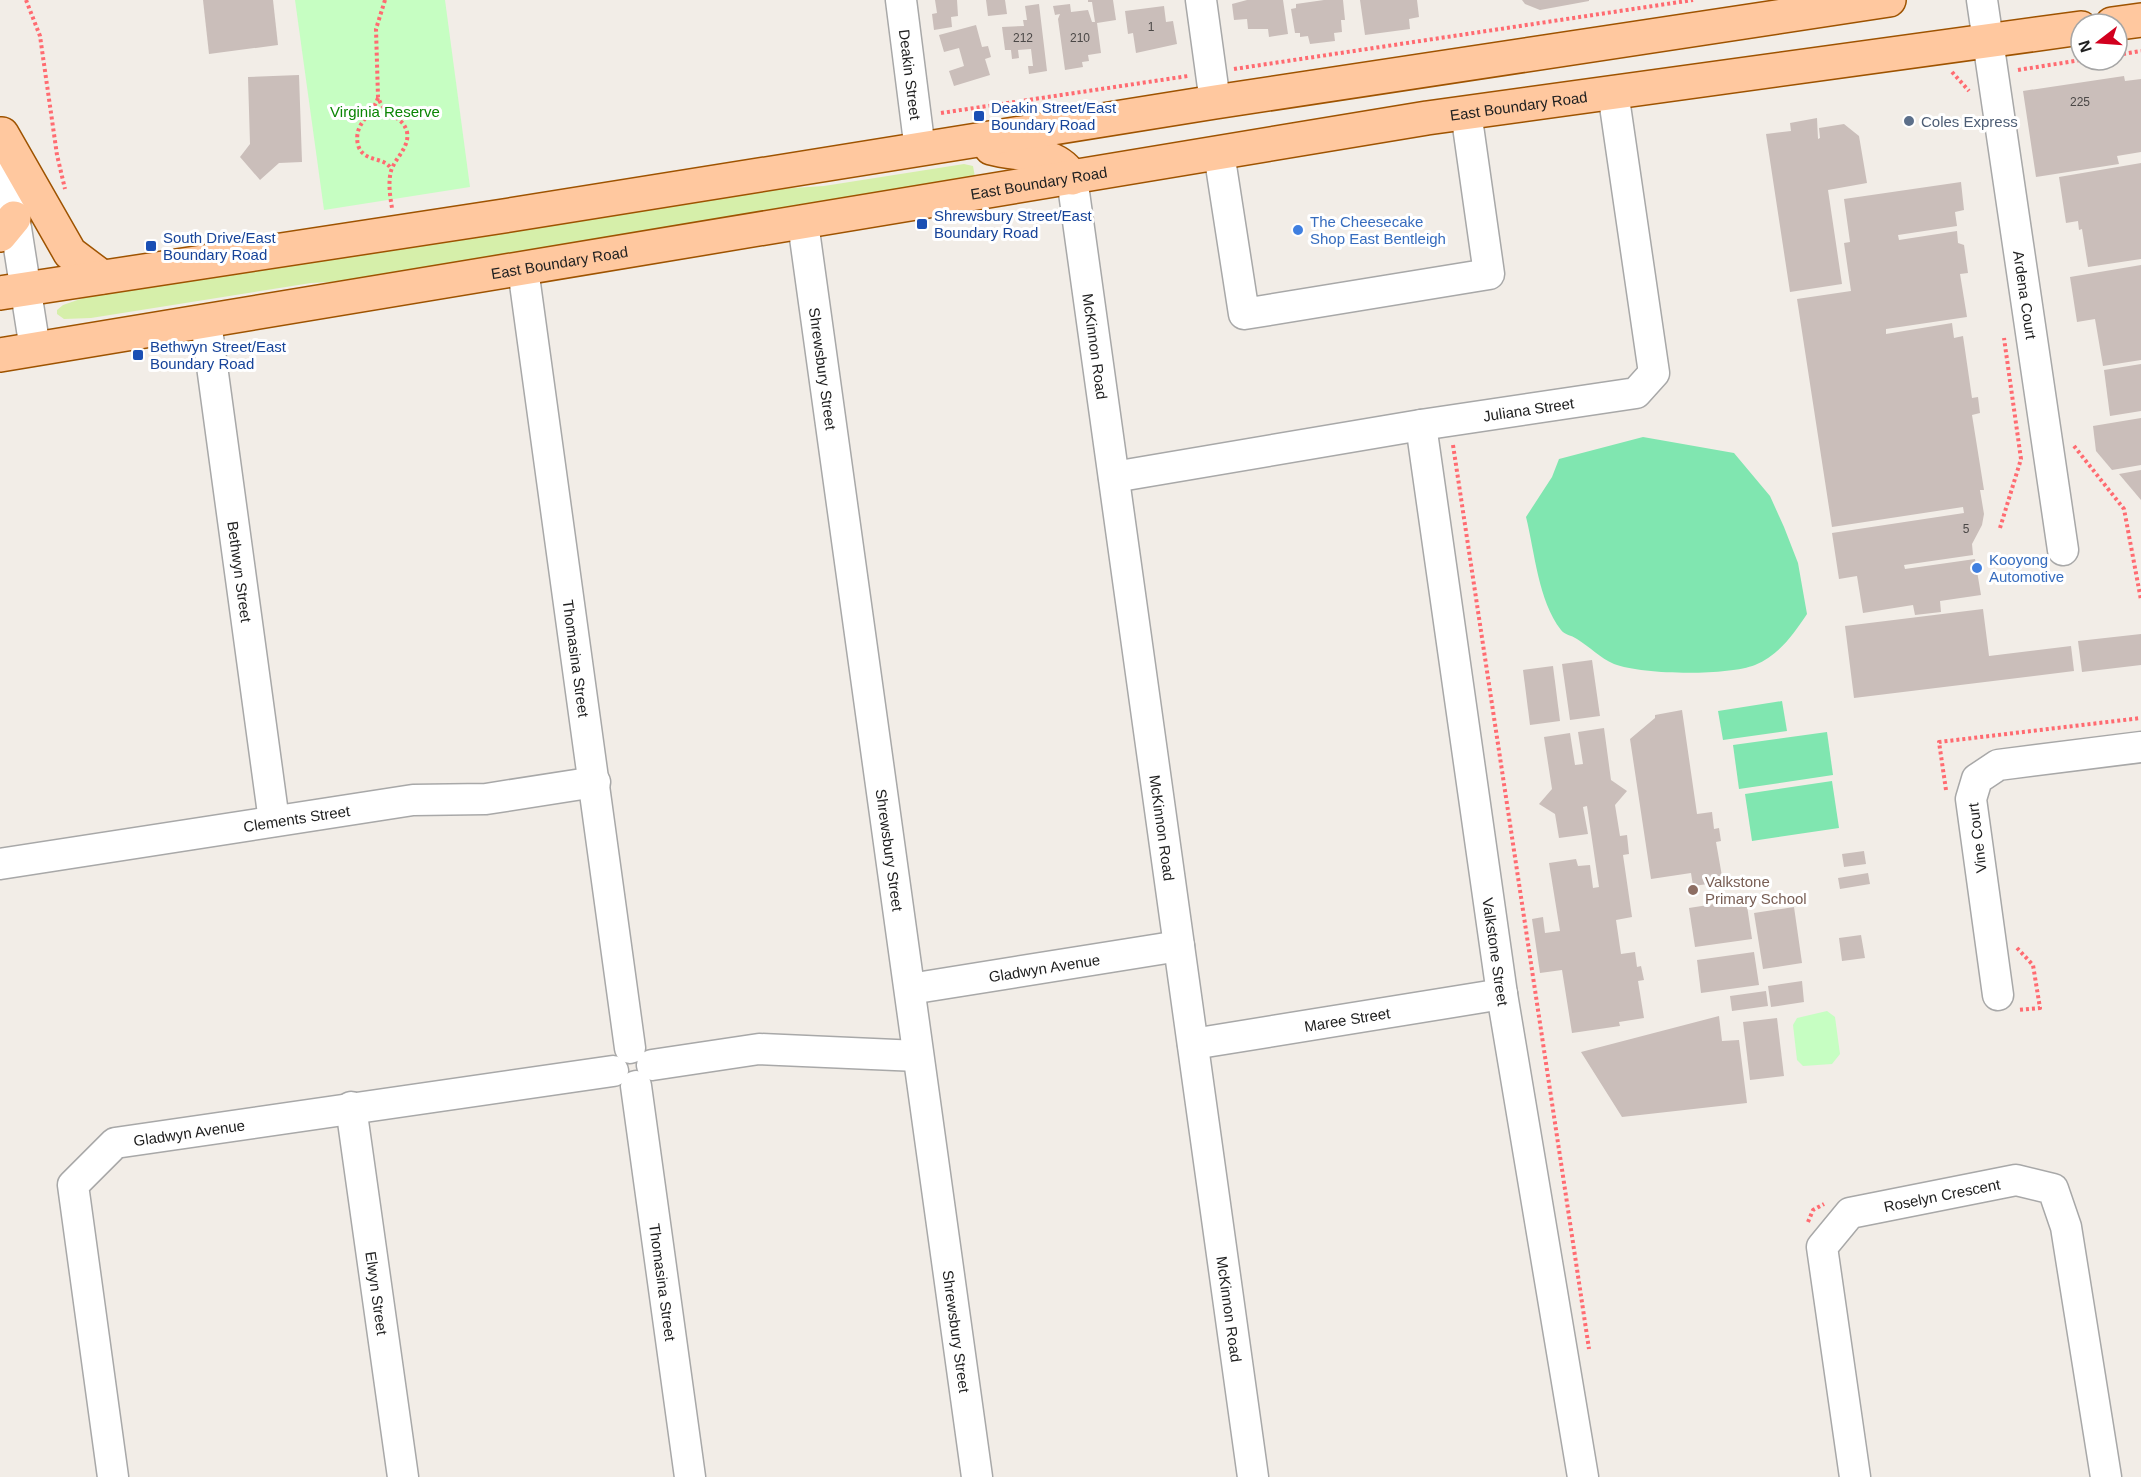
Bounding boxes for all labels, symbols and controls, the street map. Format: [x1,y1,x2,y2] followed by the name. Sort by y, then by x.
[2069,12,2129,72] north arrow
[1148,20,1155,34] house number: 1
[896,28,925,121] street label: Deakin Street
[1013,31,1033,45] house number: 212
[1070,31,1090,45] house number: 210
[2075,38,2095,54] text: N
[1449,88,1588,123] street label: East Boundary Road
[2070,95,2090,109] house number: 225
[991,99,1117,133] place label: Deakin Street/East Boundary Road
[330,103,440,120] park label: Virginia Reserve
[972,109,986,123] marker: Deakin Street/East Boundary Road
[1921,113,2018,130] place label: Coles Express
[1902,114,1916,128] marker: Coles Express
[969,163,1108,202] street label: East Boundary Road
[934,207,1092,241] place label: Shrewsbury Street/East Boundary Road
[1310,213,1446,247] place label: The Cheesecake Shop East Bentleigh
[915,217,929,231] marker: Shrewsbury Street/East Boundary Road
[1291,223,1305,237] marker: The Cheesecake Shop East Bentleigh
[163,229,276,263] place label: South Drive/East Boundary Road
[144,239,158,253] marker: South Drive/East Boundary Road
[490,242,629,282] street label: East Boundary Road
[2011,249,2040,341] street label: Ardena Court
[1080,292,1111,400] street label: McKinnon Road
[806,306,840,432] street label: Shrewsbury Street
[150,338,287,372] place label: Bethwyn Street/East Boundary Road
[131,348,145,362] marker: Bethwyn Street/East Boundary Road
[1482,394,1576,424] street label: Juliana Street
[225,520,255,624] street label: Bethwyn Street
[1963,522,1970,536] house number: 5
[1989,551,2064,585] place label: Kooyong Automotive
[1970,561,1984,575] marker: Kooyong Automotive
[560,599,593,719] street label: Thomasina Street
[1147,774,1178,882] street label: McKinnon Road
[873,788,907,913] street label: Shrewsbury Street
[242,801,352,835] street label: Clements Street
[1964,801,1990,874] street label: Vine Court
[1705,873,1807,907] place label: Valkstone Primary School
[1686,883,1700,897] marker: Valkstone Primary School
[1480,897,1512,1008] street label: Valkstone Street
[987,950,1101,985] street label: Gladwyn Avenue
[1303,1004,1392,1034] street label: Maree Street
[132,1116,246,1149] street label: Gladwyn Avenue
[1882,1175,2002,1215] street label: Roselyn Crescent
[647,1222,680,1343] street label: Thomasina Street
[363,1250,392,1337] street label: Elwyn Street
[1214,1255,1245,1363] street label: McKinnon Road
[940,1269,974,1395] street label: Shrewsbury Street

